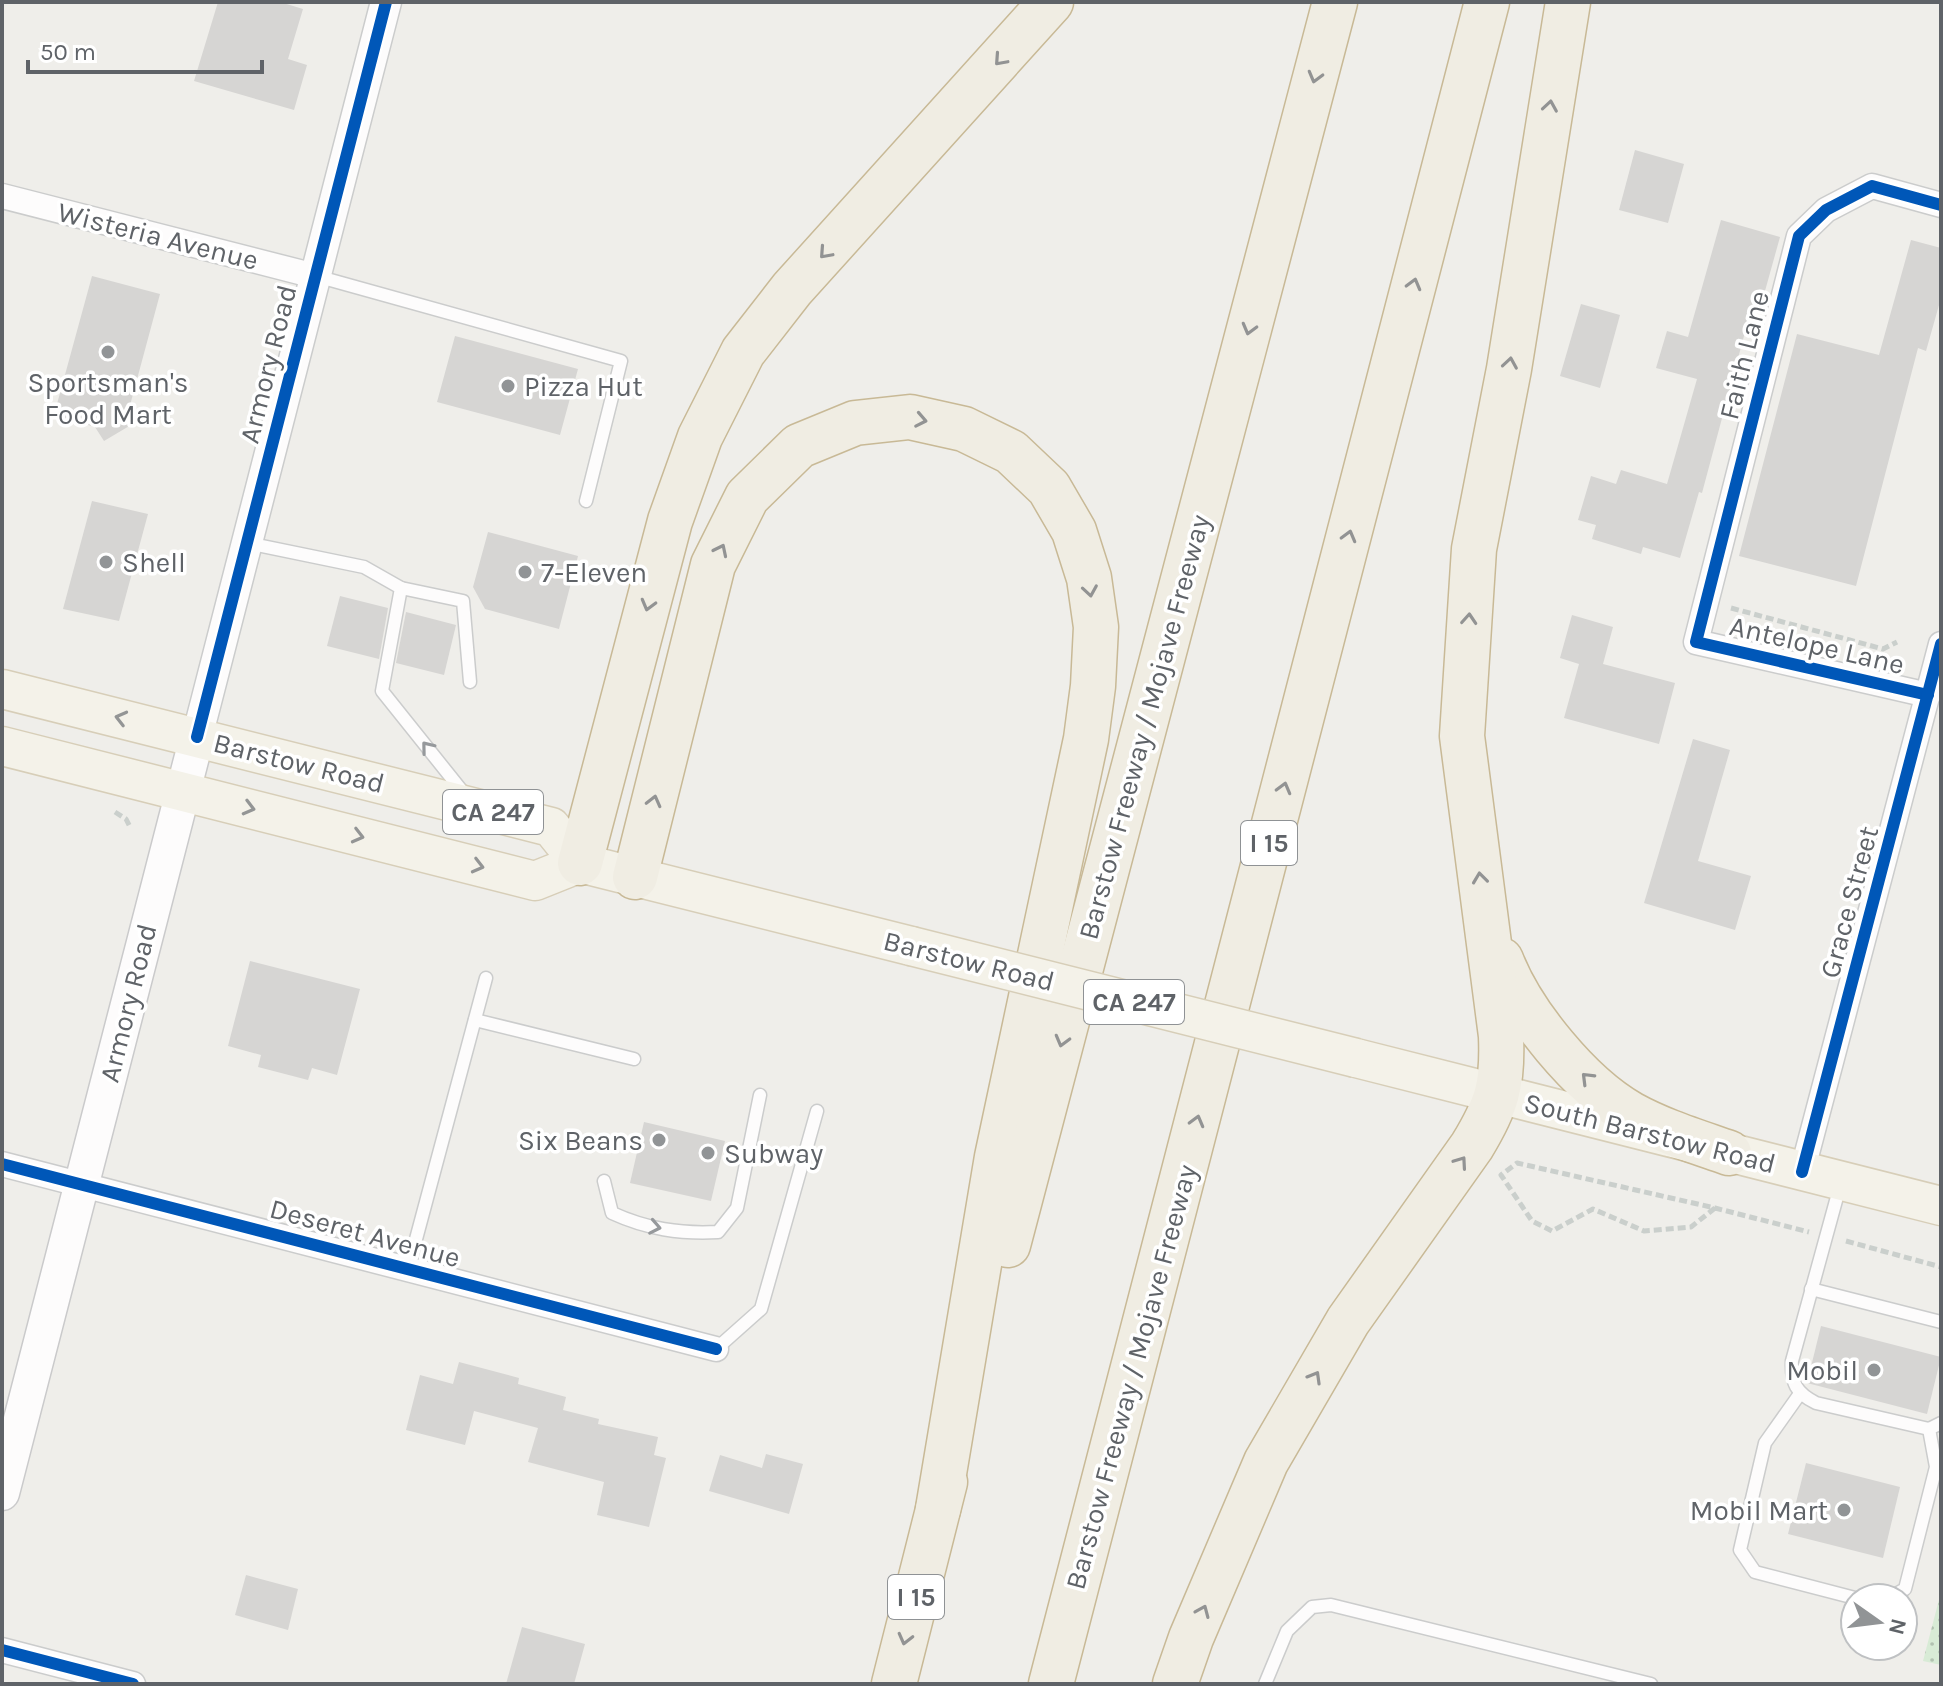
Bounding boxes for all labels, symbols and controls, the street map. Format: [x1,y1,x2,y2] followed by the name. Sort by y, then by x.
[28,24,262,74] scale bar
[40,38,96,66] text: 50 m
[995,51,1009,66] one-way arrow
[1307,70,1324,84] one-way arrow
[1541,99,1558,113] one-way arrow
[54,195,262,277] street label: Wisteria Avenue
[820,244,834,258] one-way arrow
[1405,278,1422,292] one-way arrow
[232,281,304,447] street label: Armory Road
[1712,287,1776,423] street label: Faith Lane
[1241,321,1258,335] one-way arrow
[99,343,117,361] marker: Sportsman's Food Mart
[1501,356,1518,370] one-way arrow
[28,366,188,431] place label: Sportsman's Food Mart
[524,370,643,403] place label: Pizza Hut
[499,377,517,395] marker: Pizza Hut
[915,410,928,427] one-way arrow
[1071,511,1217,943] street label: Barstow Freeway / Mojave Freeway
[1339,530,1356,543] one-way arrow
[711,544,727,559] one-way arrow
[122,546,186,579] place label: Shell
[97,553,115,571] marker: Shell
[541,556,647,589] place label: 7-Eleven
[516,563,534,581] marker: 7-Eleven
[1081,584,1098,597] one-way arrow
[641,598,657,612] one-way arrow
[1726,609,1908,681] street label: Antelope Lane
[1461,612,1478,625] one-way arrow
[115,711,128,728] one-way arrow
[210,726,388,800] street label: Barstow Road
[422,742,437,756] one-way arrow
[1274,781,1291,795] one-way arrow
[443,790,543,834] road number: CA 247
[644,795,661,809] one-way arrow
[241,798,255,815] one-way arrow
[1241,821,1297,865] road number: I 15
[1813,822,1885,982] street label: Grace Street
[351,826,365,843] one-way arrow
[470,857,484,874] one-way arrow
[1472,871,1489,885] one-way arrow
[92,920,164,1086] street label: Armory Road
[880,924,1058,998] street label: Barstow Road
[1084,980,1184,1024] road number: CA 247
[1054,1033,1071,1047] one-way arrow
[1582,1073,1596,1087] one-way arrow
[1521,1086,1779,1180] street label: South Barstow Road
[1188,1114,1205,1128] one-way arrow
[518,1124,643,1157] place label: Six Beans
[650,1131,668,1149] marker: Six Beans
[724,1137,823,1170] place label: Subway
[699,1144,717,1162] marker: Subway
[1451,1157,1466,1171] one-way arrow
[1058,1161,1204,1593] street label: Barstow Freeway / Mojave Freeway
[266,1192,464,1274] street label: Deseret Avenue
[648,1218,661,1235] one-way arrow
[1786,1354,1858,1387] place label: Mobil
[1865,1361,1883,1379] marker: Mobil
[1306,1372,1321,1386] one-way arrow
[1690,1494,1828,1527] place label: Mobil Mart
[1835,1501,1853,1519] marker: Mobil Mart
[888,1575,944,1619] road number: I 15
[1839,1582,1919,1662] north arrow
[1193,1605,1209,1619] one-way arrow
[1883,1616,1912,1637] text: N
[898,1632,915,1646] one-way arrow

